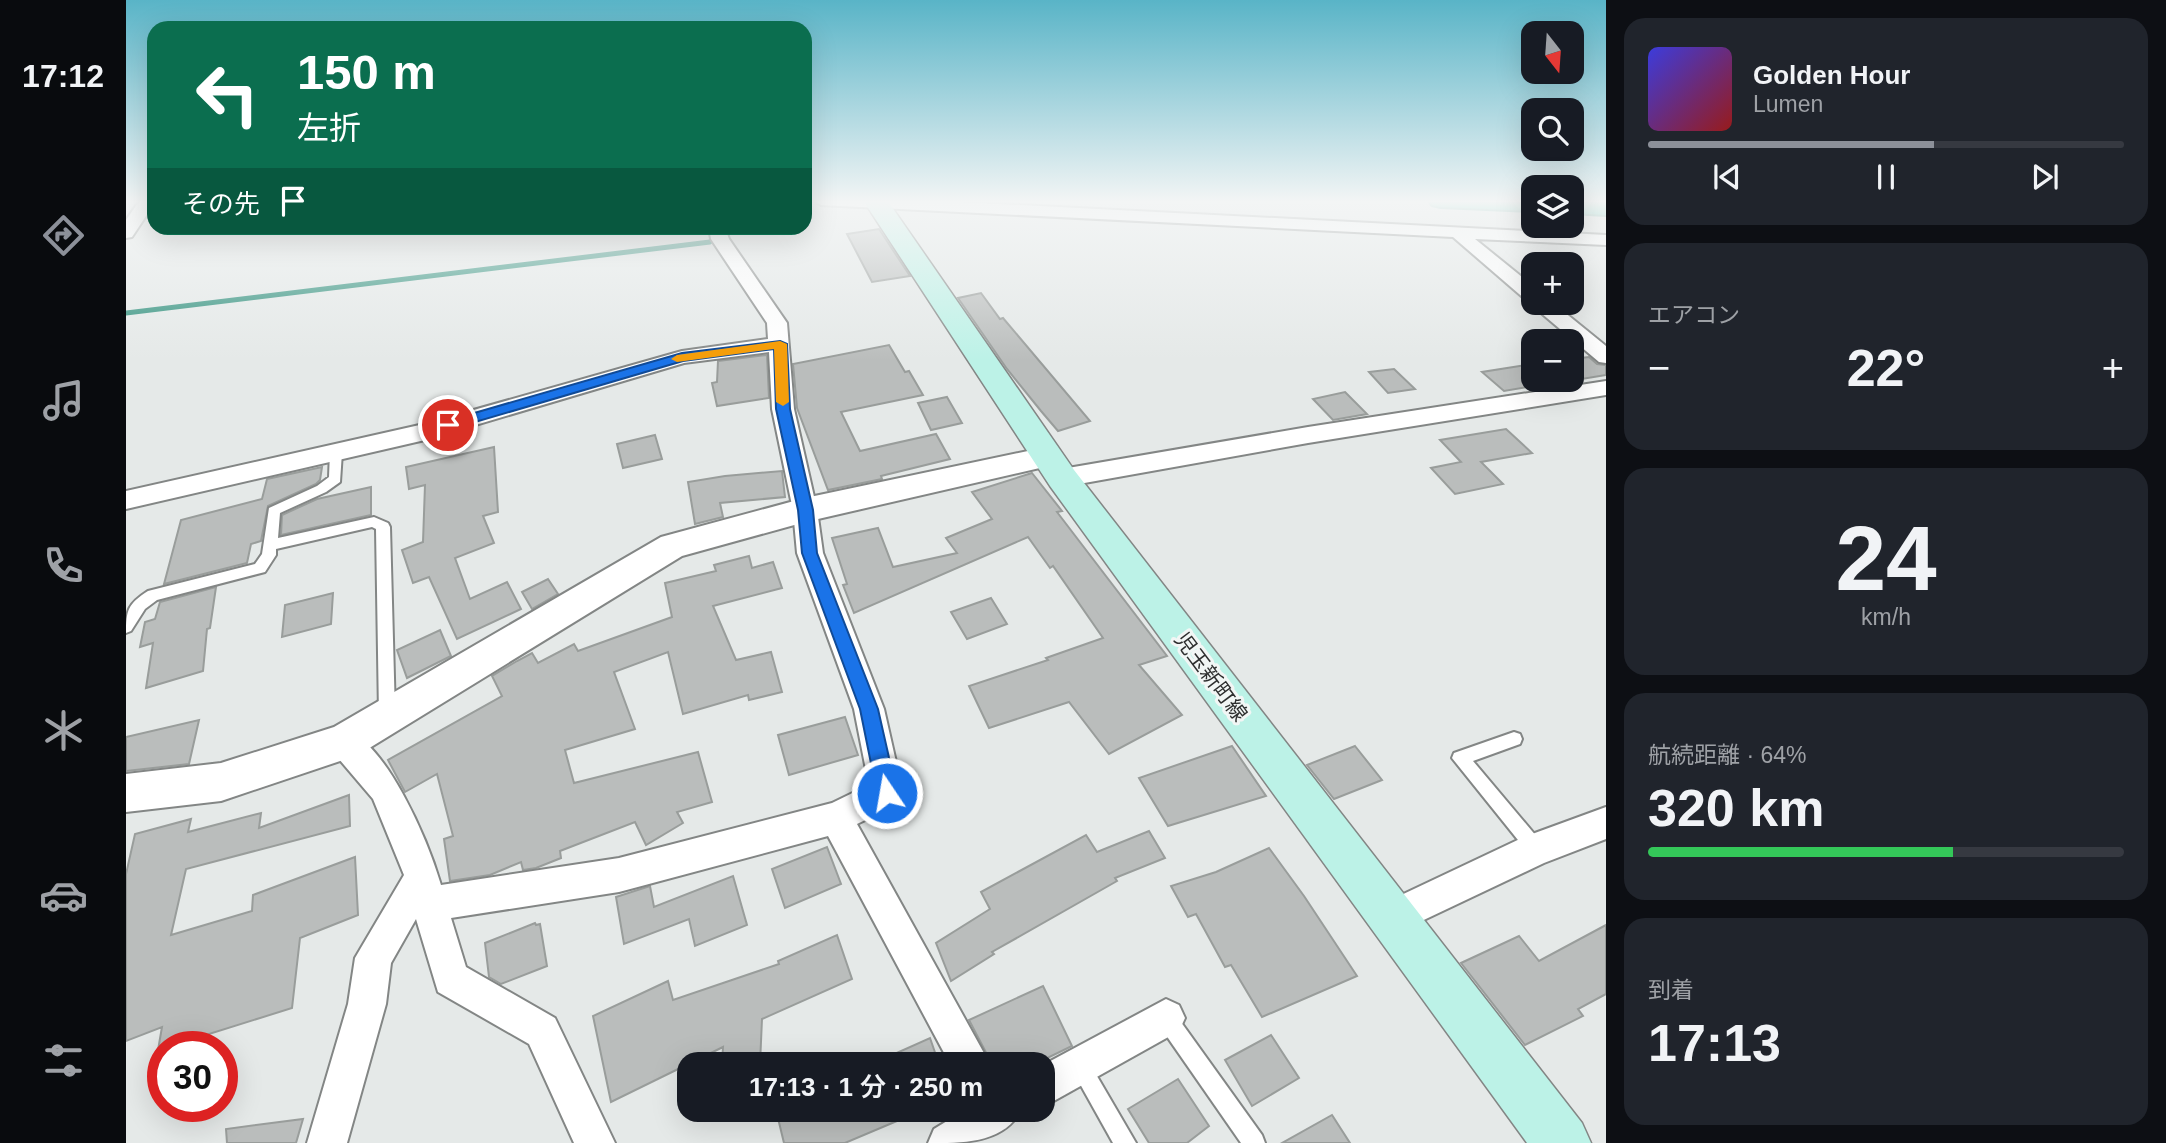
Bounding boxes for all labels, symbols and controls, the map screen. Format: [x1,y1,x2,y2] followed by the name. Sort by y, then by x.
[1521,21,1584,84] north arrow
[1521,21,1584,392] map controls
[297,45,436,99] text: 150 m
[182,49,273,140] icon: left
[22,58,104,94] text: 17:12
[1753,60,1910,90] text: Golden Hour
[1753,91,1823,117] text: Lumen
[1521,98,1584,161] button: search
[297,110,361,146] text: 左折
[1708,158,1746,196] icon: previous
[1867,158,1905,196] icon: pause
[2026,158,2064,196] icon: next
[1521,175,1584,238] button: layers
[274,182,312,220] icon: arrive
[182,189,260,219] text: その先
[39,211,88,260] icon: directions
[1521,252,1584,315] button: +
[1648,302,1740,328] text: エアコン
[1521,329,1584,392] button: −
[1847,339,1925,397] text: 22°
[1648,347,1670,389] text: −
[2102,347,2124,389] text: +
[39,376,88,425] icon: music
[418,395,478,455] pin
[429,406,467,444] icon: arrive
[1835,508,1937,609] text: 24
[39,541,88,590] icon: phone
[1861,604,1911,630] text: km/h
[1171,628,1252,726] street label: 児玉新町線
[39,706,88,755] icon: climate
[1648,742,1806,768] text: 航続距離 · 64%
[850,756,924,830] position arrow
[1648,779,1824,837] text: 320 km
[39,871,88,920] icon: car
[1648,977,1694,1003] text: 到着
[1648,1014,1781,1072] text: 17:13
[147,1031,238,1122] speed limit sign: 30
[39,1036,88,1085] icon: filters
[749,1072,983,1102] text: 17:13 · 1 分 · 250 m

